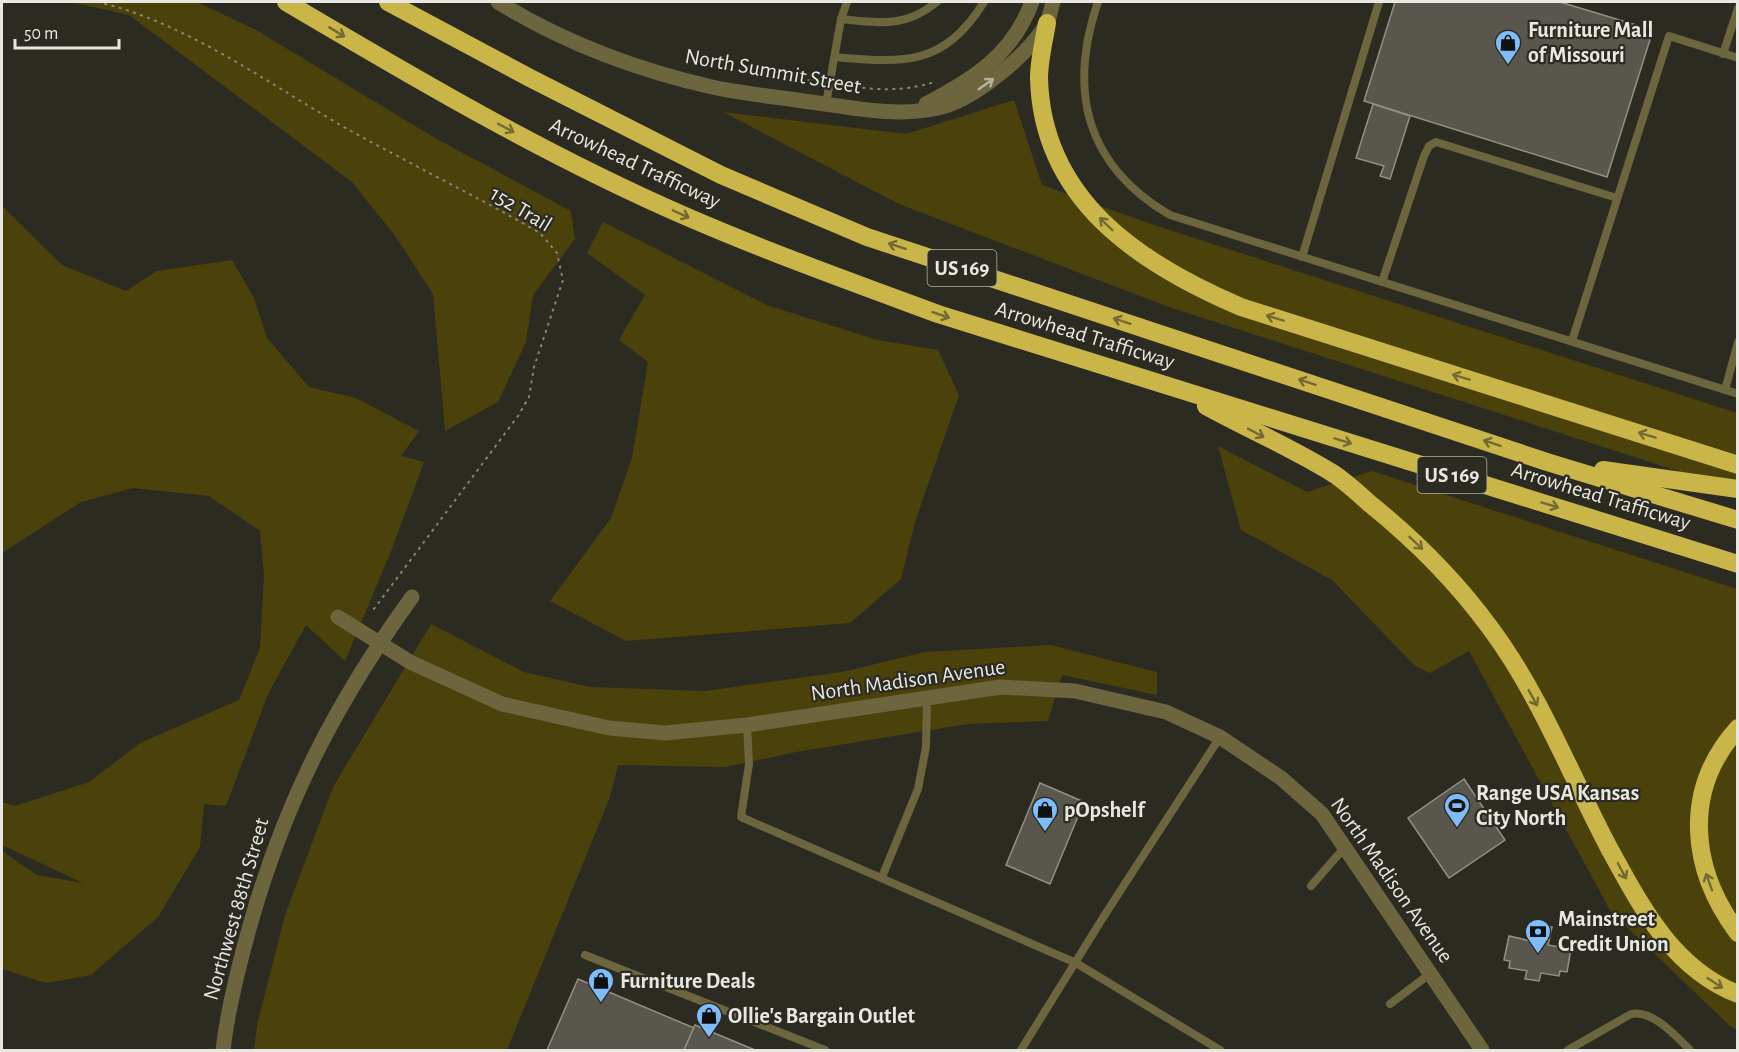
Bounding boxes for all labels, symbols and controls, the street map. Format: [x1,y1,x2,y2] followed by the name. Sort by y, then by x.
[15,12,118,50] scale bar
[1528,19,1653,66] place label: Furniture Mall of Missouri
[24,25,58,43] text: 50 m
[328,26,345,38] one-way arrow
[1493,28,1523,66] shop icon: Furniture Mall of Missouri
[683,45,863,97] street label: North Summit Street
[977,78,994,90] one-way arrow
[546,114,724,213] street label: Arrowhead Trafficway
[497,122,514,134] one-way arrow
[486,182,556,236] street label: 152 Trail
[672,208,690,220] one-way arrow
[1099,217,1114,231] one-way arrow
[888,240,907,251] one-way arrow
[928,250,996,286] road number: US 169
[993,297,1178,373] street label: Arrowhead Trafficway
[931,310,950,321] one-way arrow
[1266,312,1285,323] one-way arrow
[1113,314,1132,325] one-way arrow
[1452,370,1471,381] one-way arrow
[1298,376,1317,387] one-way arrow
[1247,427,1264,439] one-way arrow
[1638,429,1657,440] one-way arrow
[1333,436,1352,447] one-way arrow
[1483,437,1502,448] one-way arrow
[1418,457,1486,493] road number: US 169
[1509,458,1694,534] street label: Arrowhead Trafficway
[1540,500,1559,511] one-way arrow
[1408,536,1423,550] one-way arrow
[809,655,1007,705] street label: North Madison Avenue
[1528,688,1539,706] one-way arrow
[1476,782,1639,830] place label: Range USA Kansas City North
[1442,791,1472,829] sports icon: Range USA Kansas City North
[1327,793,1457,967] street label: North Madison Avenue
[1030,795,1060,833] shop icon: pOpshelf
[1064,799,1146,821] place label: pOpshelf
[199,815,273,1003] street label: Northwest 88th Street
[1616,862,1628,879] one-way arrow
[1702,874,1713,892] one-way arrow
[1558,908,1669,955] place label: Mainstreet Credit Union
[1523,917,1553,955] bank icon: Mainstreet Credit Union
[586,966,616,1004] shop icon: Furniture Deals
[620,970,755,992] place label: Furniture Deals
[1706,977,1723,989] one-way arrow
[694,1001,724,1039] shop icon: Ollie's Bargain Outlet
[728,1005,916,1027] place label: Ollie's Bargain Outlet

